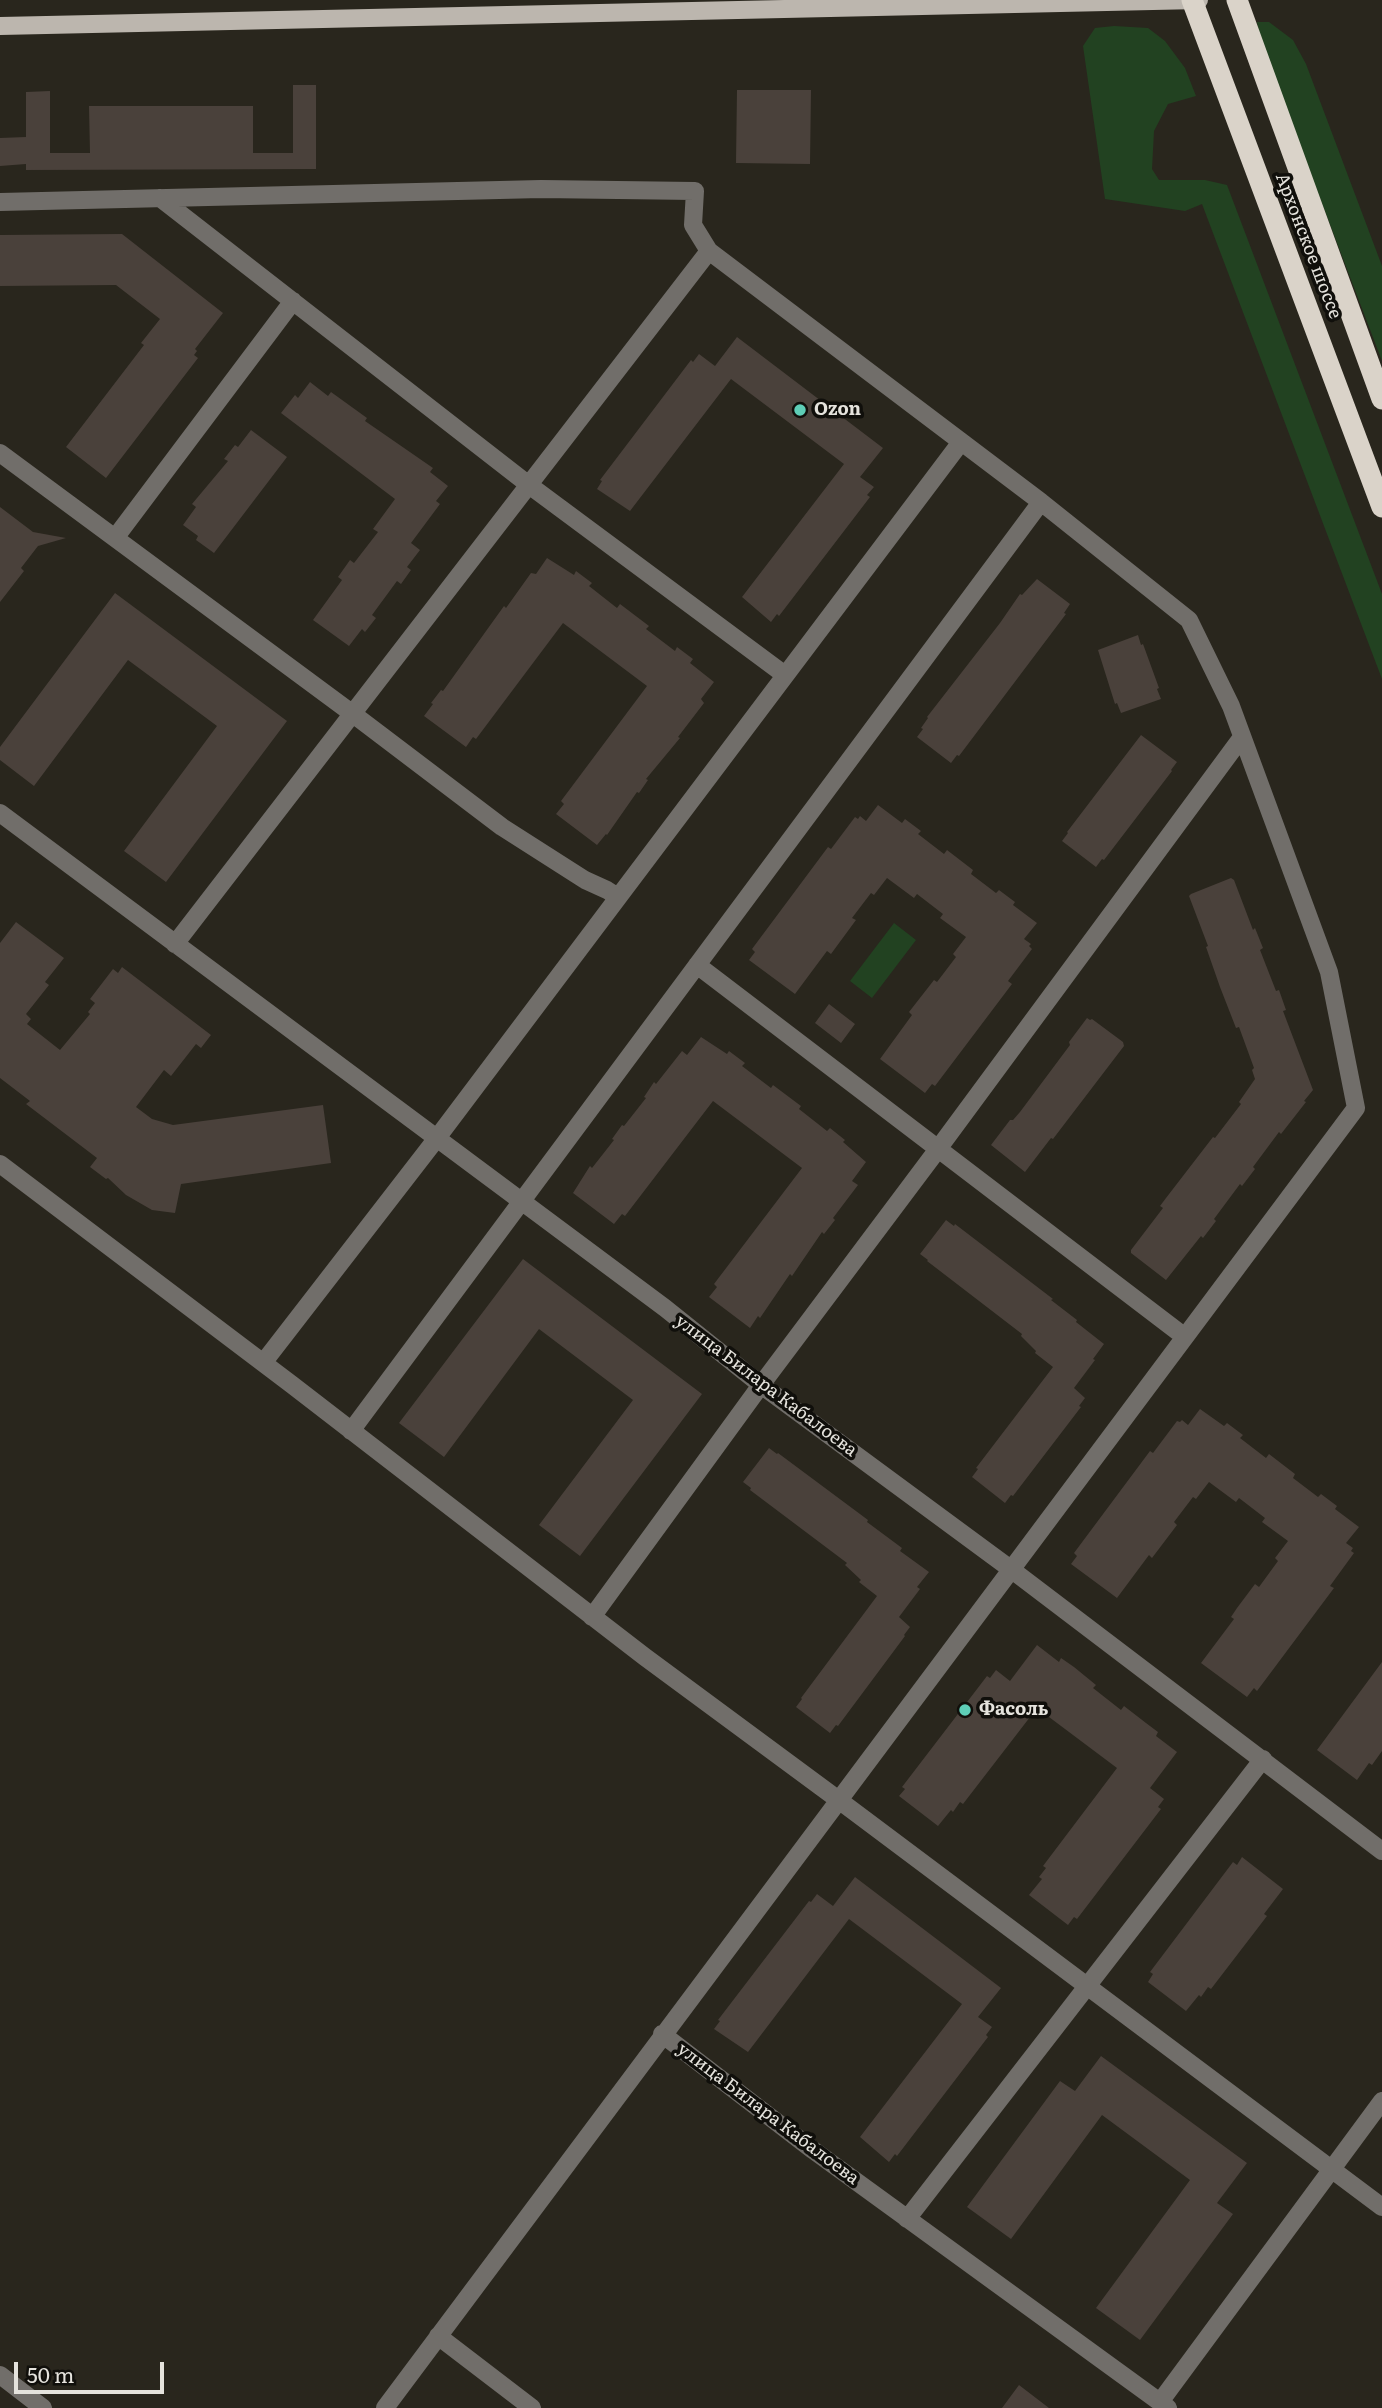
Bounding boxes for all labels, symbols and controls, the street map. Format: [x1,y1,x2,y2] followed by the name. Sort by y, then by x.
[1270,170,1346,322] street label: Архонское шоссе
[814,399,861,421] place label: Ozon
[792,402,808,418] marker: Ozon
[671,1311,861,1461] street label: улица Билара Кабалоева
[979,1699,1049,1721] place label: Фасоль
[957,1702,973,1718] marker: Фасоль
[673,2039,863,2189] street label: улица Билара Кабалоева
[18,2348,168,2392] scale bar
[27,2358,74,2389] text: 50 m

